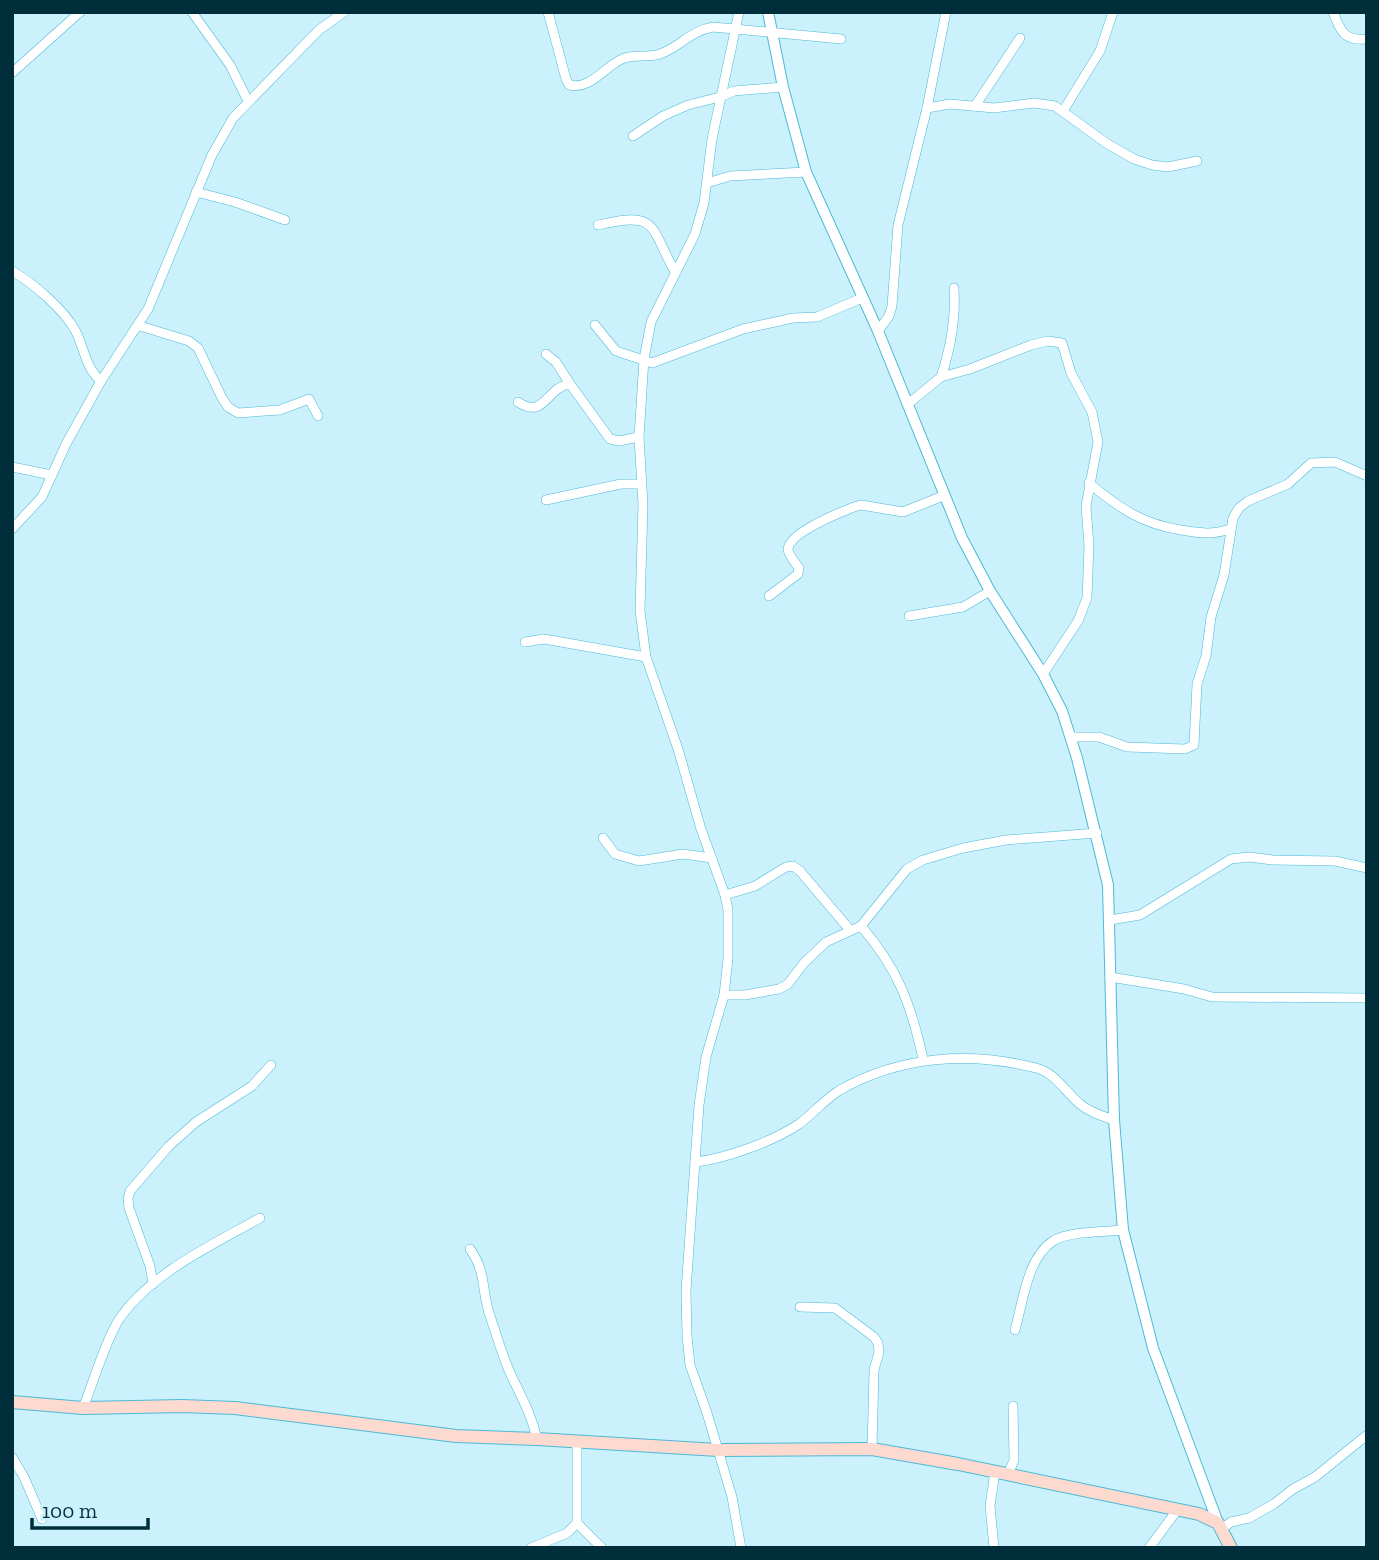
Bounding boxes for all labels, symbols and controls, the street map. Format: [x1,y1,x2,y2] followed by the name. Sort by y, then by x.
[32,1486,147,1530] scale bar
[42,1498,97,1523] text: 100 m

